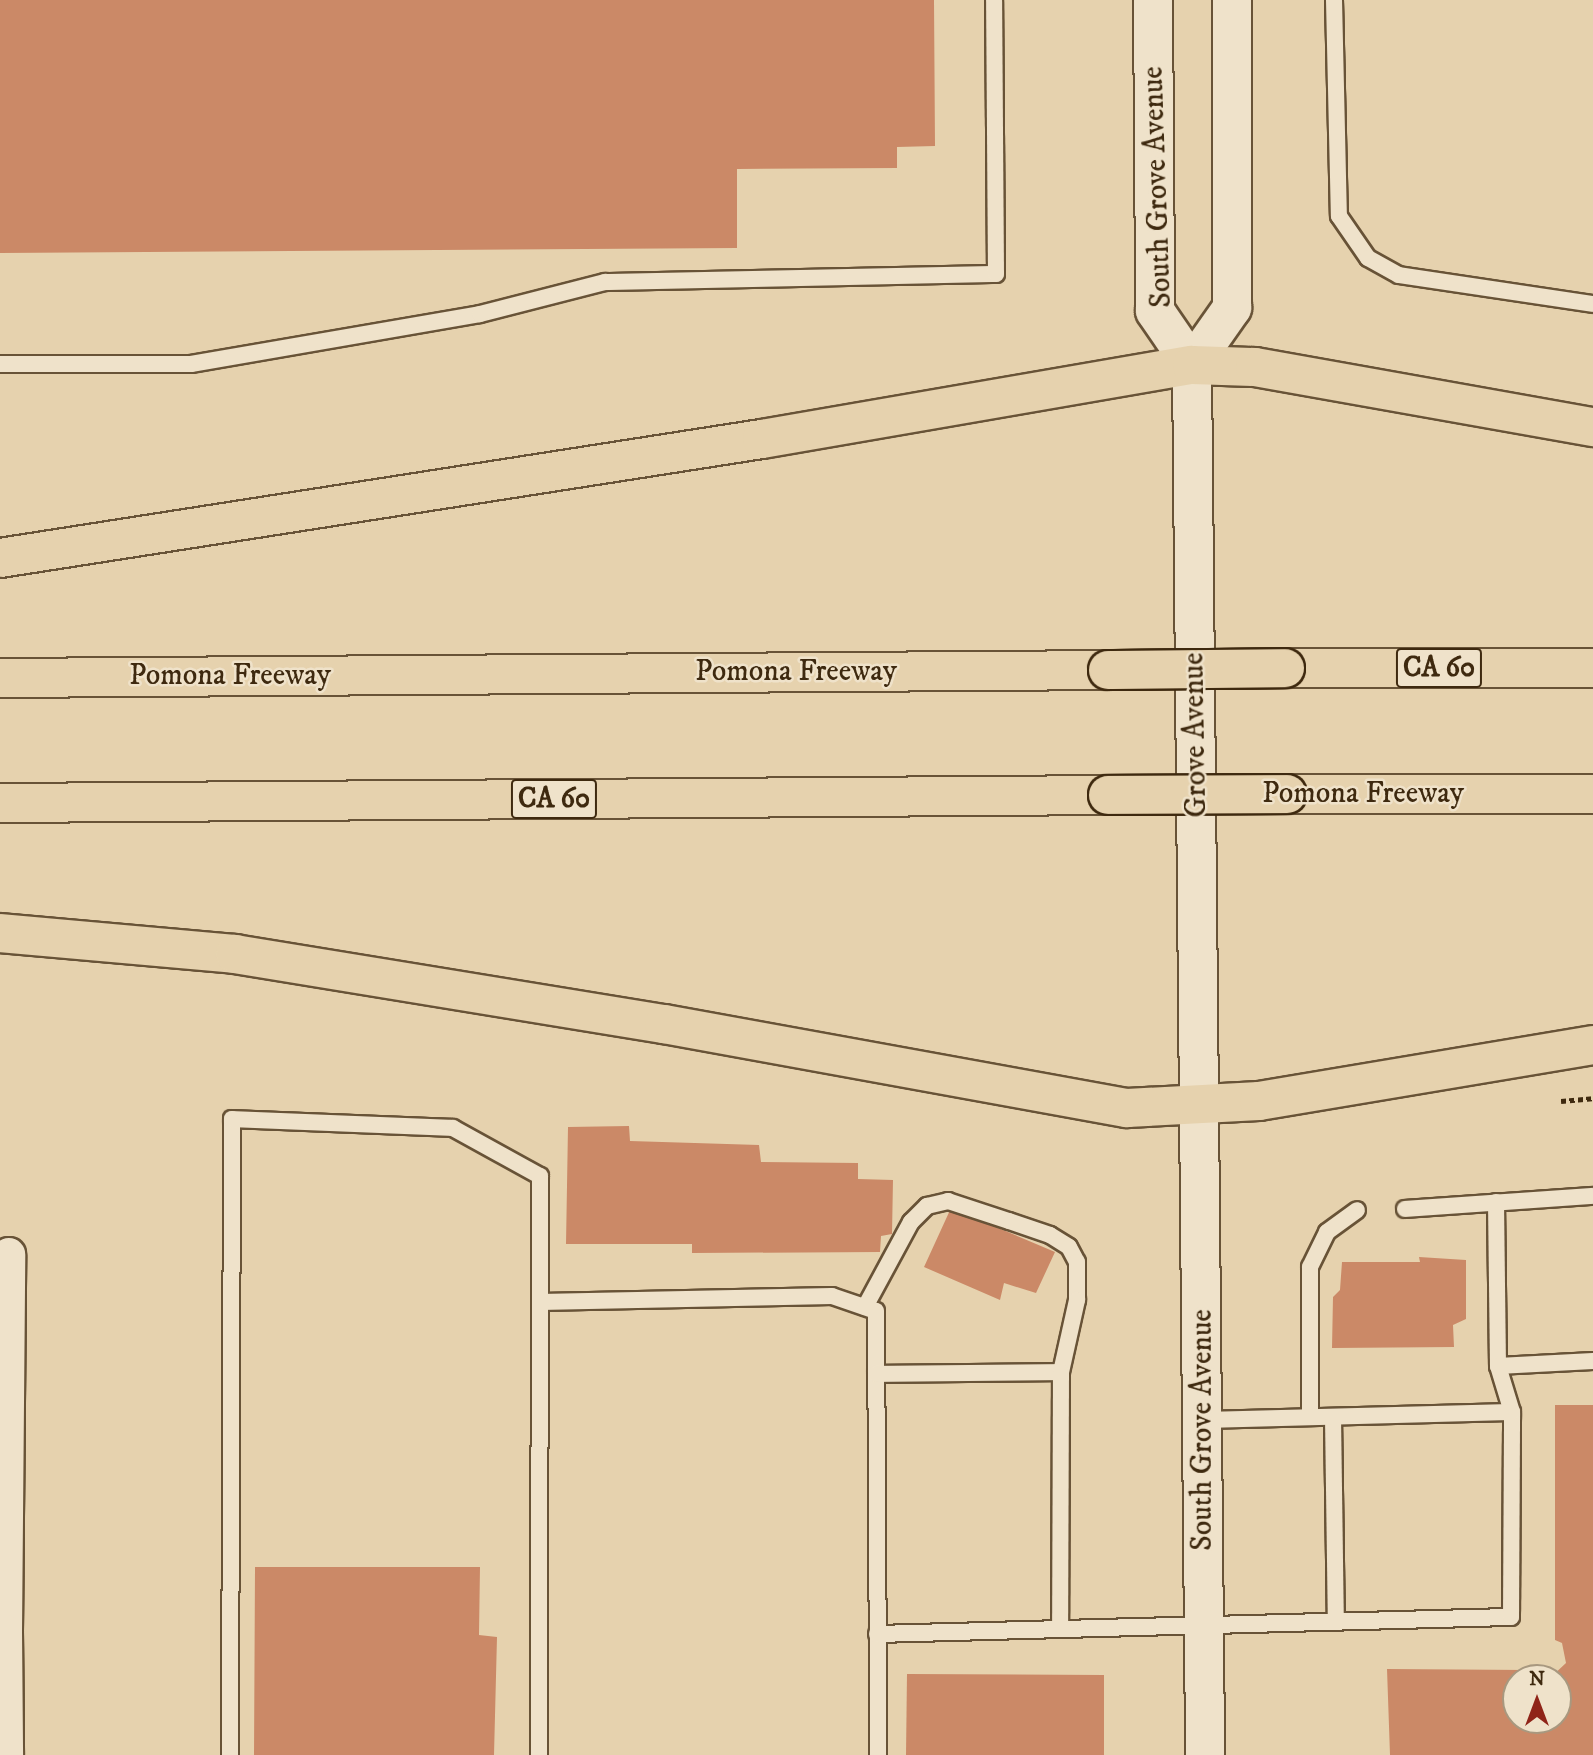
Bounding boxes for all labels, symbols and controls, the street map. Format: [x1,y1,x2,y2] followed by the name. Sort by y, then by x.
[1136,66,1180,308] street label: South Grove Avenue
[1395,644,1483,692] road number: CA 60
[1177,652,1215,818] street label: Grove Avenue
[695,654,897,690] street label: Pomona Freeway
[129,658,331,694] street label: Pomona Freeway
[510,774,598,824] road number: CA 60
[1262,776,1464,812] street label: Pomona Freeway
[1185,1309,1221,1551] street label: South Grove Avenue
[1502,1664,1572,1734] north arrow
[1529,1668,1545,1691] text: N

